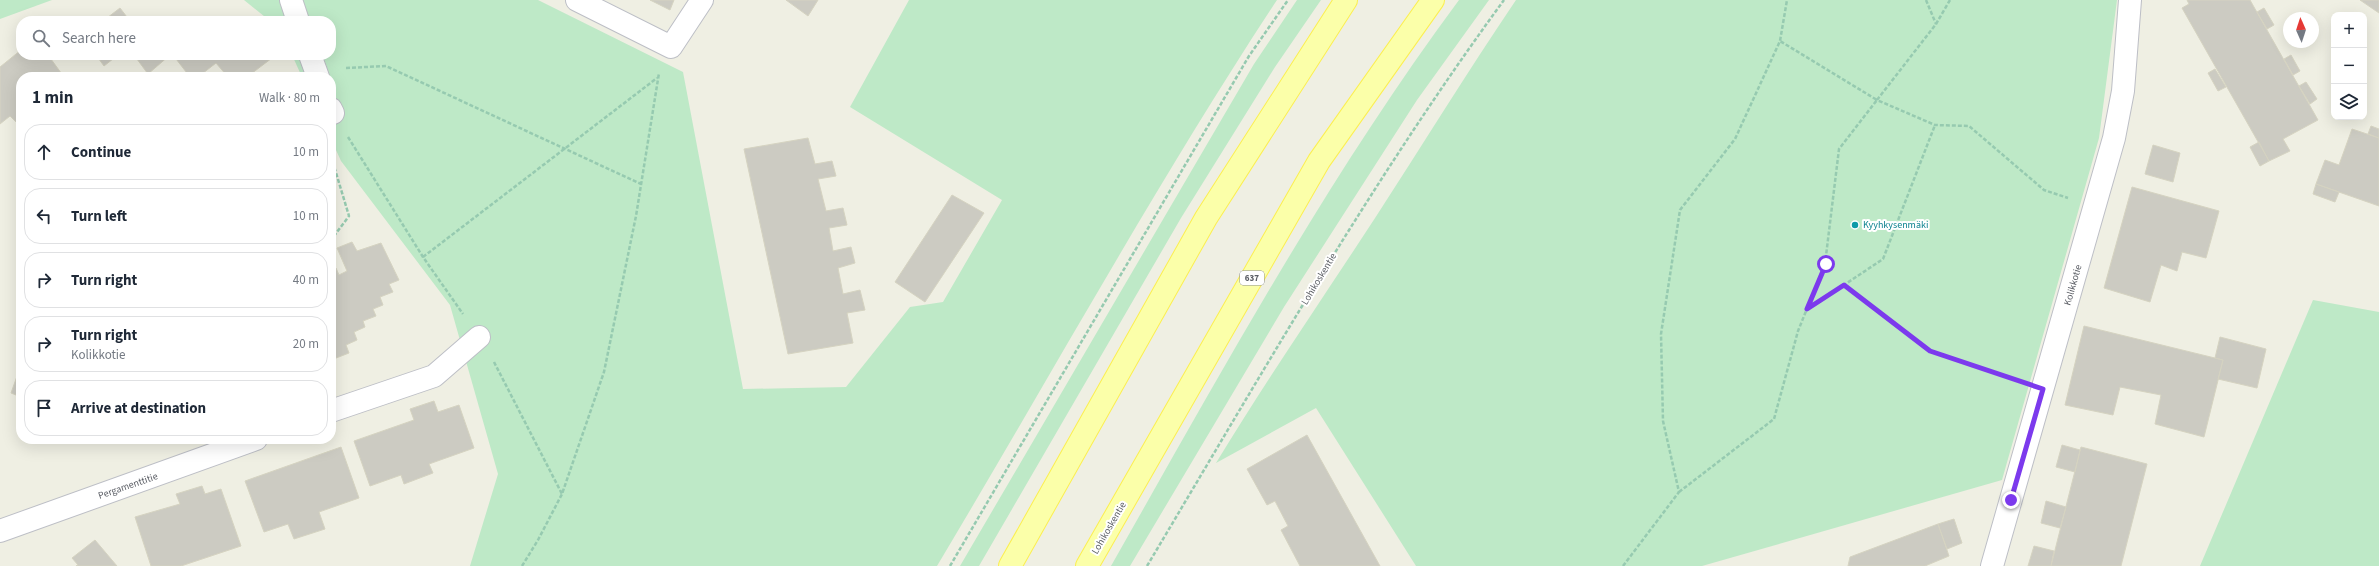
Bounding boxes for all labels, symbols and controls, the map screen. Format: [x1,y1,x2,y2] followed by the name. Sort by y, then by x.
[2283,12,2319,48] north arrow
[2331,12,2367,120] map controls
[2331,12,2367,48] button: +
[16,16,336,60] search box
[30,27,52,49] icon: search
[62,28,136,49] text: Search here
[2331,48,2367,84] button: −
[2331,84,2367,120] button: layers
[32,86,73,110] text: 1 min
[259,89,320,107] text: Walk · 80 m
[33,141,55,163] icon: ahead
[71,142,131,163] text: Continue
[293,143,319,161] text: 10 m
[33,205,55,227] icon: left
[71,206,127,227] text: Turn left
[293,207,319,225] text: 10 m
[1863,218,1928,232] place label: Kyyhkysenmäki
[1850,220,1860,230] marker: Kyyhkysenmäki
[1298,250,1340,308] street label: Lohikoskentie
[1817,255,1835,273] route start
[2060,263,2086,307] street label: Kolikkotie
[33,269,55,291] icon: right
[71,270,137,291] text: Turn right
[293,271,319,289] text: 40 m
[1240,271,1264,285] road number: 637
[71,325,137,346] text: Turn right
[33,333,55,355] icon: right
[293,335,319,353] text: 20 m
[71,346,126,364] text: Kolikkotie
[33,397,55,419] icon: arrive
[71,398,206,419] text: Arrive at destination
[96,469,160,503] street label: Pergamenttitie
[2002,491,2020,509] route end
[1088,499,1130,557] street label: Lohikoskentie

